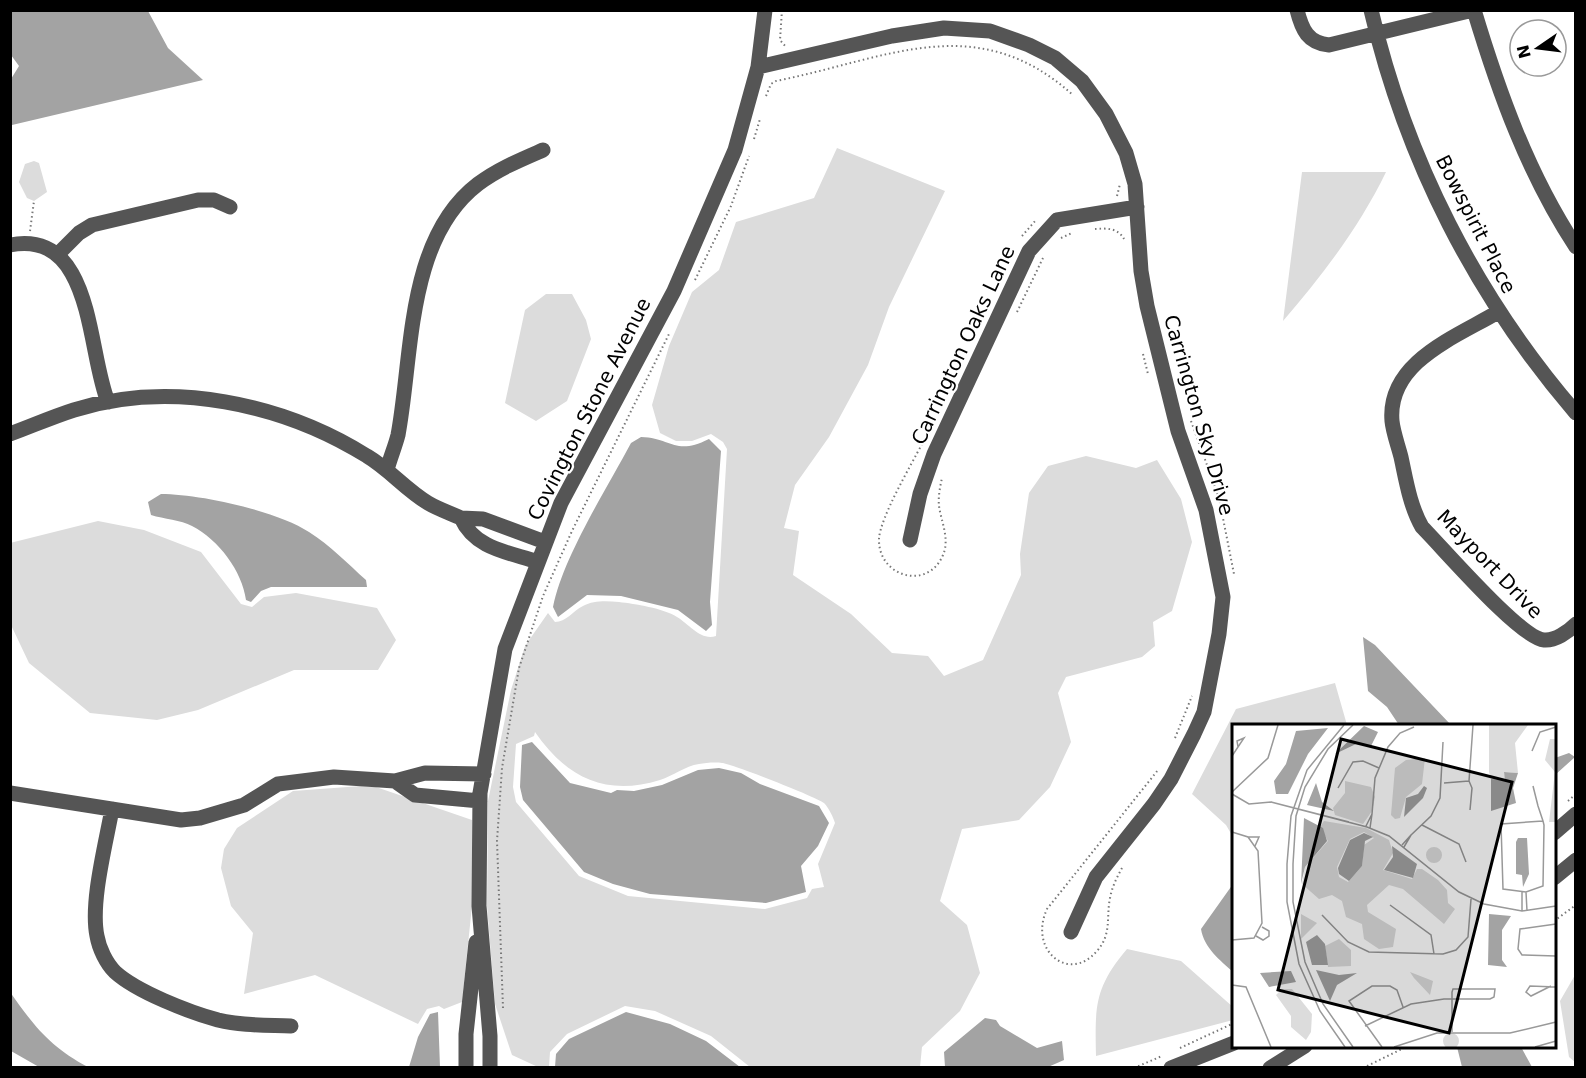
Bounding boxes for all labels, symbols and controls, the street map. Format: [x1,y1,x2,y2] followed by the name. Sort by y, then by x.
[1508,18,1568,78] north arrow
[1513,43,1535,60] text: N
[1431,151,1521,297] street label: Bowspirit Place
[906,242,1020,448] street label: Carrington Oaks Lane
[522,294,656,524] street label: Covington Stone Avenue
[1159,312,1239,518] street label: Carrington Sky Drive
[1432,505,1548,623] street label: Mayport Drive
[1232,724,1556,1048] inset map

